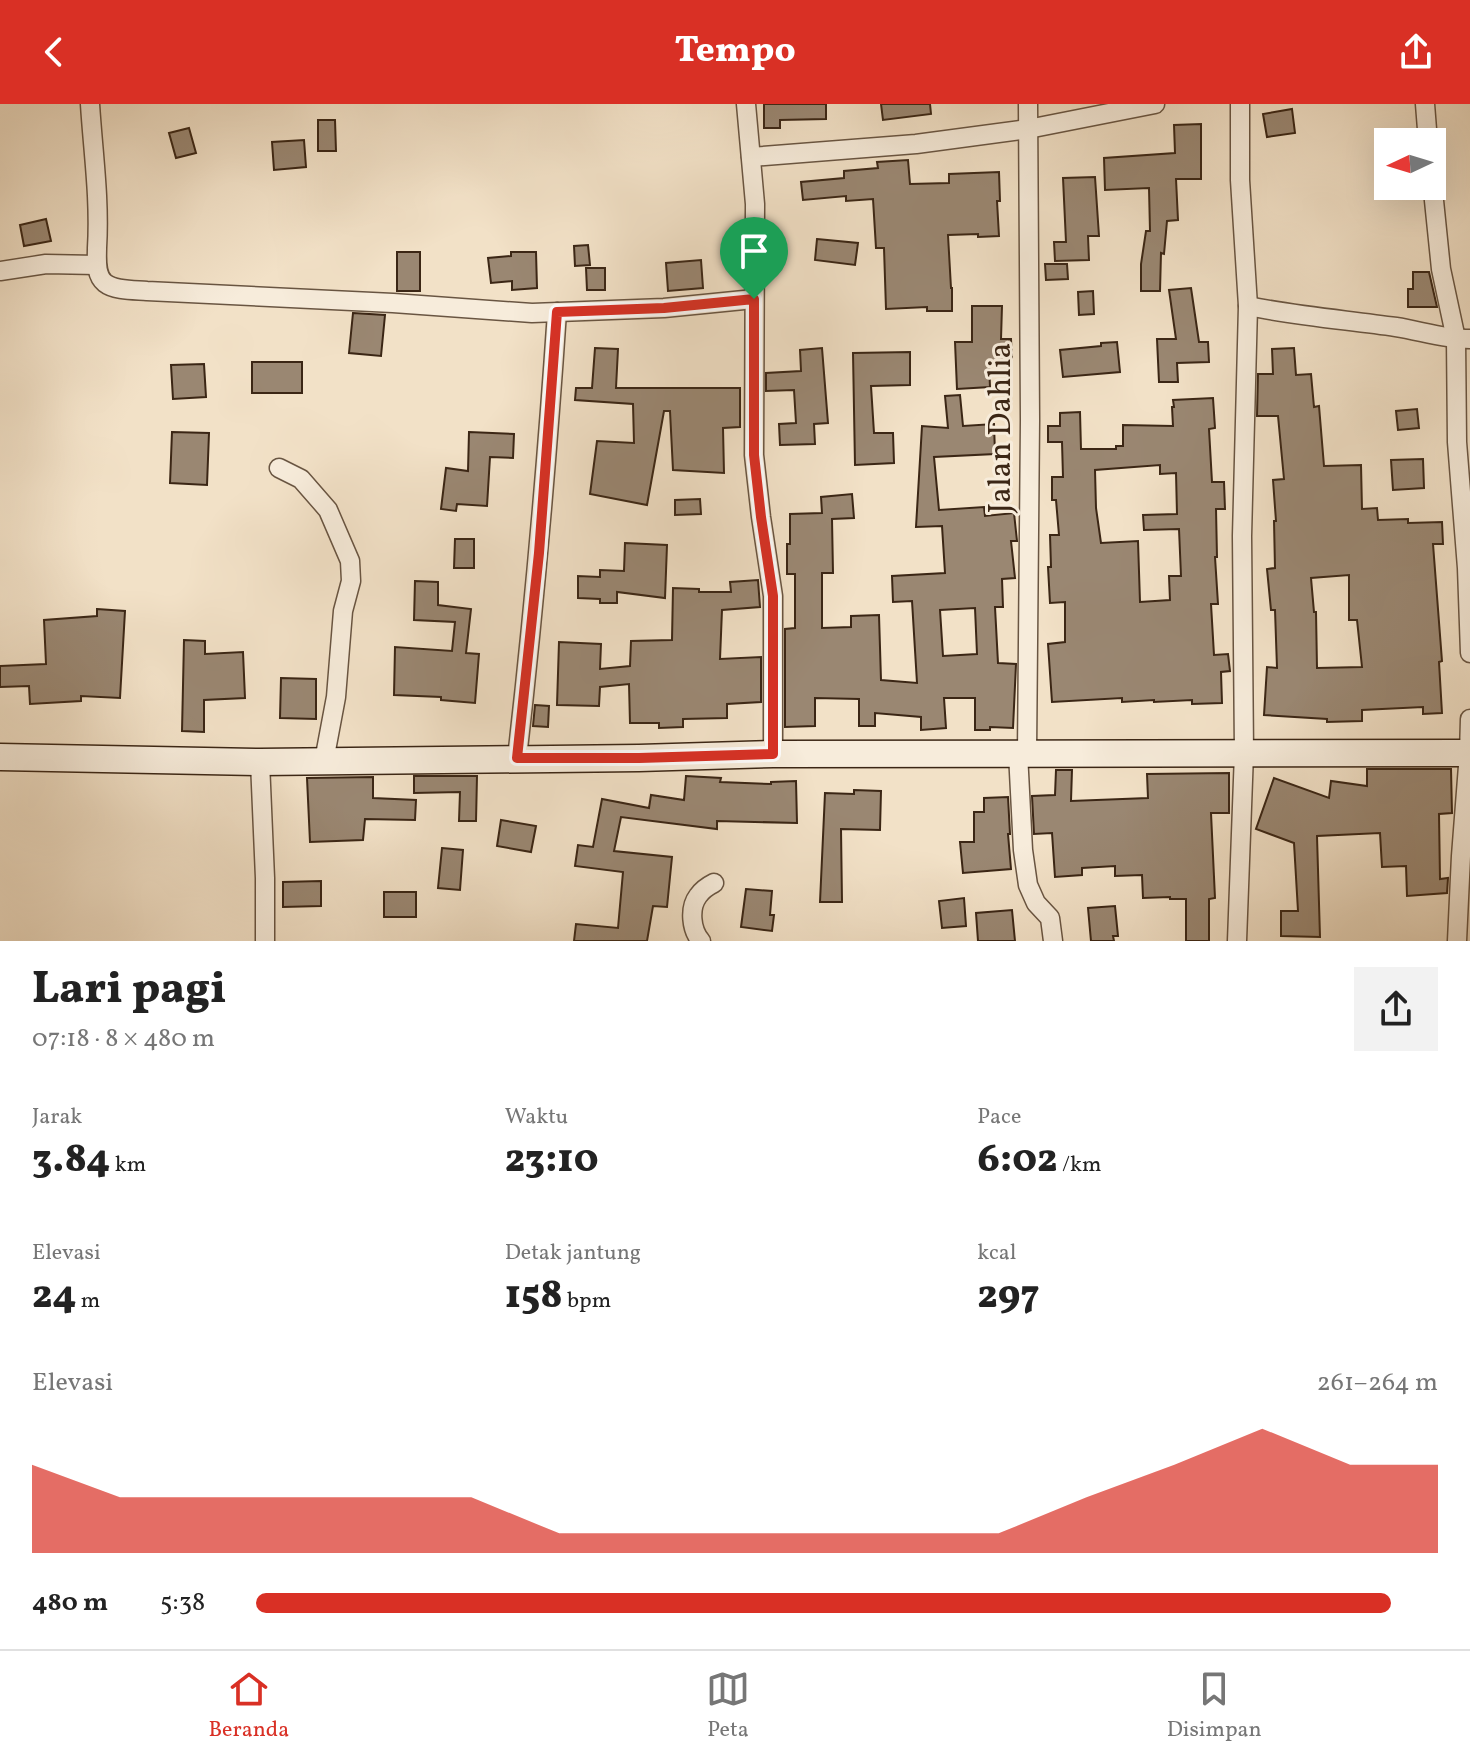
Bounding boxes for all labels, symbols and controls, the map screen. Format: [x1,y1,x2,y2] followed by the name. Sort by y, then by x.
[674,27,796,77] text: Tempo
[32,30,76,74] icon: back
[1394,30,1438,74] icon: share
[1374,128,1446,200] north arrow
[1374,128,1446,200] map controls
[720,217,788,299] pin
[732,229,776,273] icon: arrive
[980,343,1024,513] street label: Jalan Dahlia
[32,960,227,1021] text: Lari pagi
[1354,967,1438,1051] button: share
[32,1021,215,1057] text: 07:18 · 8 × 480 m
[32,1102,82,1133] text: Jarak
[505,1102,568,1133] text: Waktu
[977,1102,1021,1133] text: Pace
[32,1133,110,1189] text: 3.84
[505,1133,599,1189] text: 23:10
[977,1133,1058,1189] text: 6:02
[110,1150,146,1181] text: km
[1058,1150,1101,1181] text: /km
[32,1238,101,1269] text: Elevasi
[505,1238,641,1269] text: Detak jantung
[977,1238,1016,1269] text: kcal
[32,1269,76,1325] text: 24
[505,1269,563,1325] text: 158
[977,1269,1039,1325] text: 297
[76,1286,100,1317] text: m
[563,1286,611,1317] text: bpm
[32,1365,113,1401] text: Elevasi
[1317,1365,1438,1401] text: 261–264 m
[32,1585,108,1621] text: 480 m
[160,1585,205,1621] text: 5:38
[208,1667,289,1746] tab: Beranda
[706,1667,750,1746] tab: Peta
[1167,1667,1262,1746] tab: Disimpan

